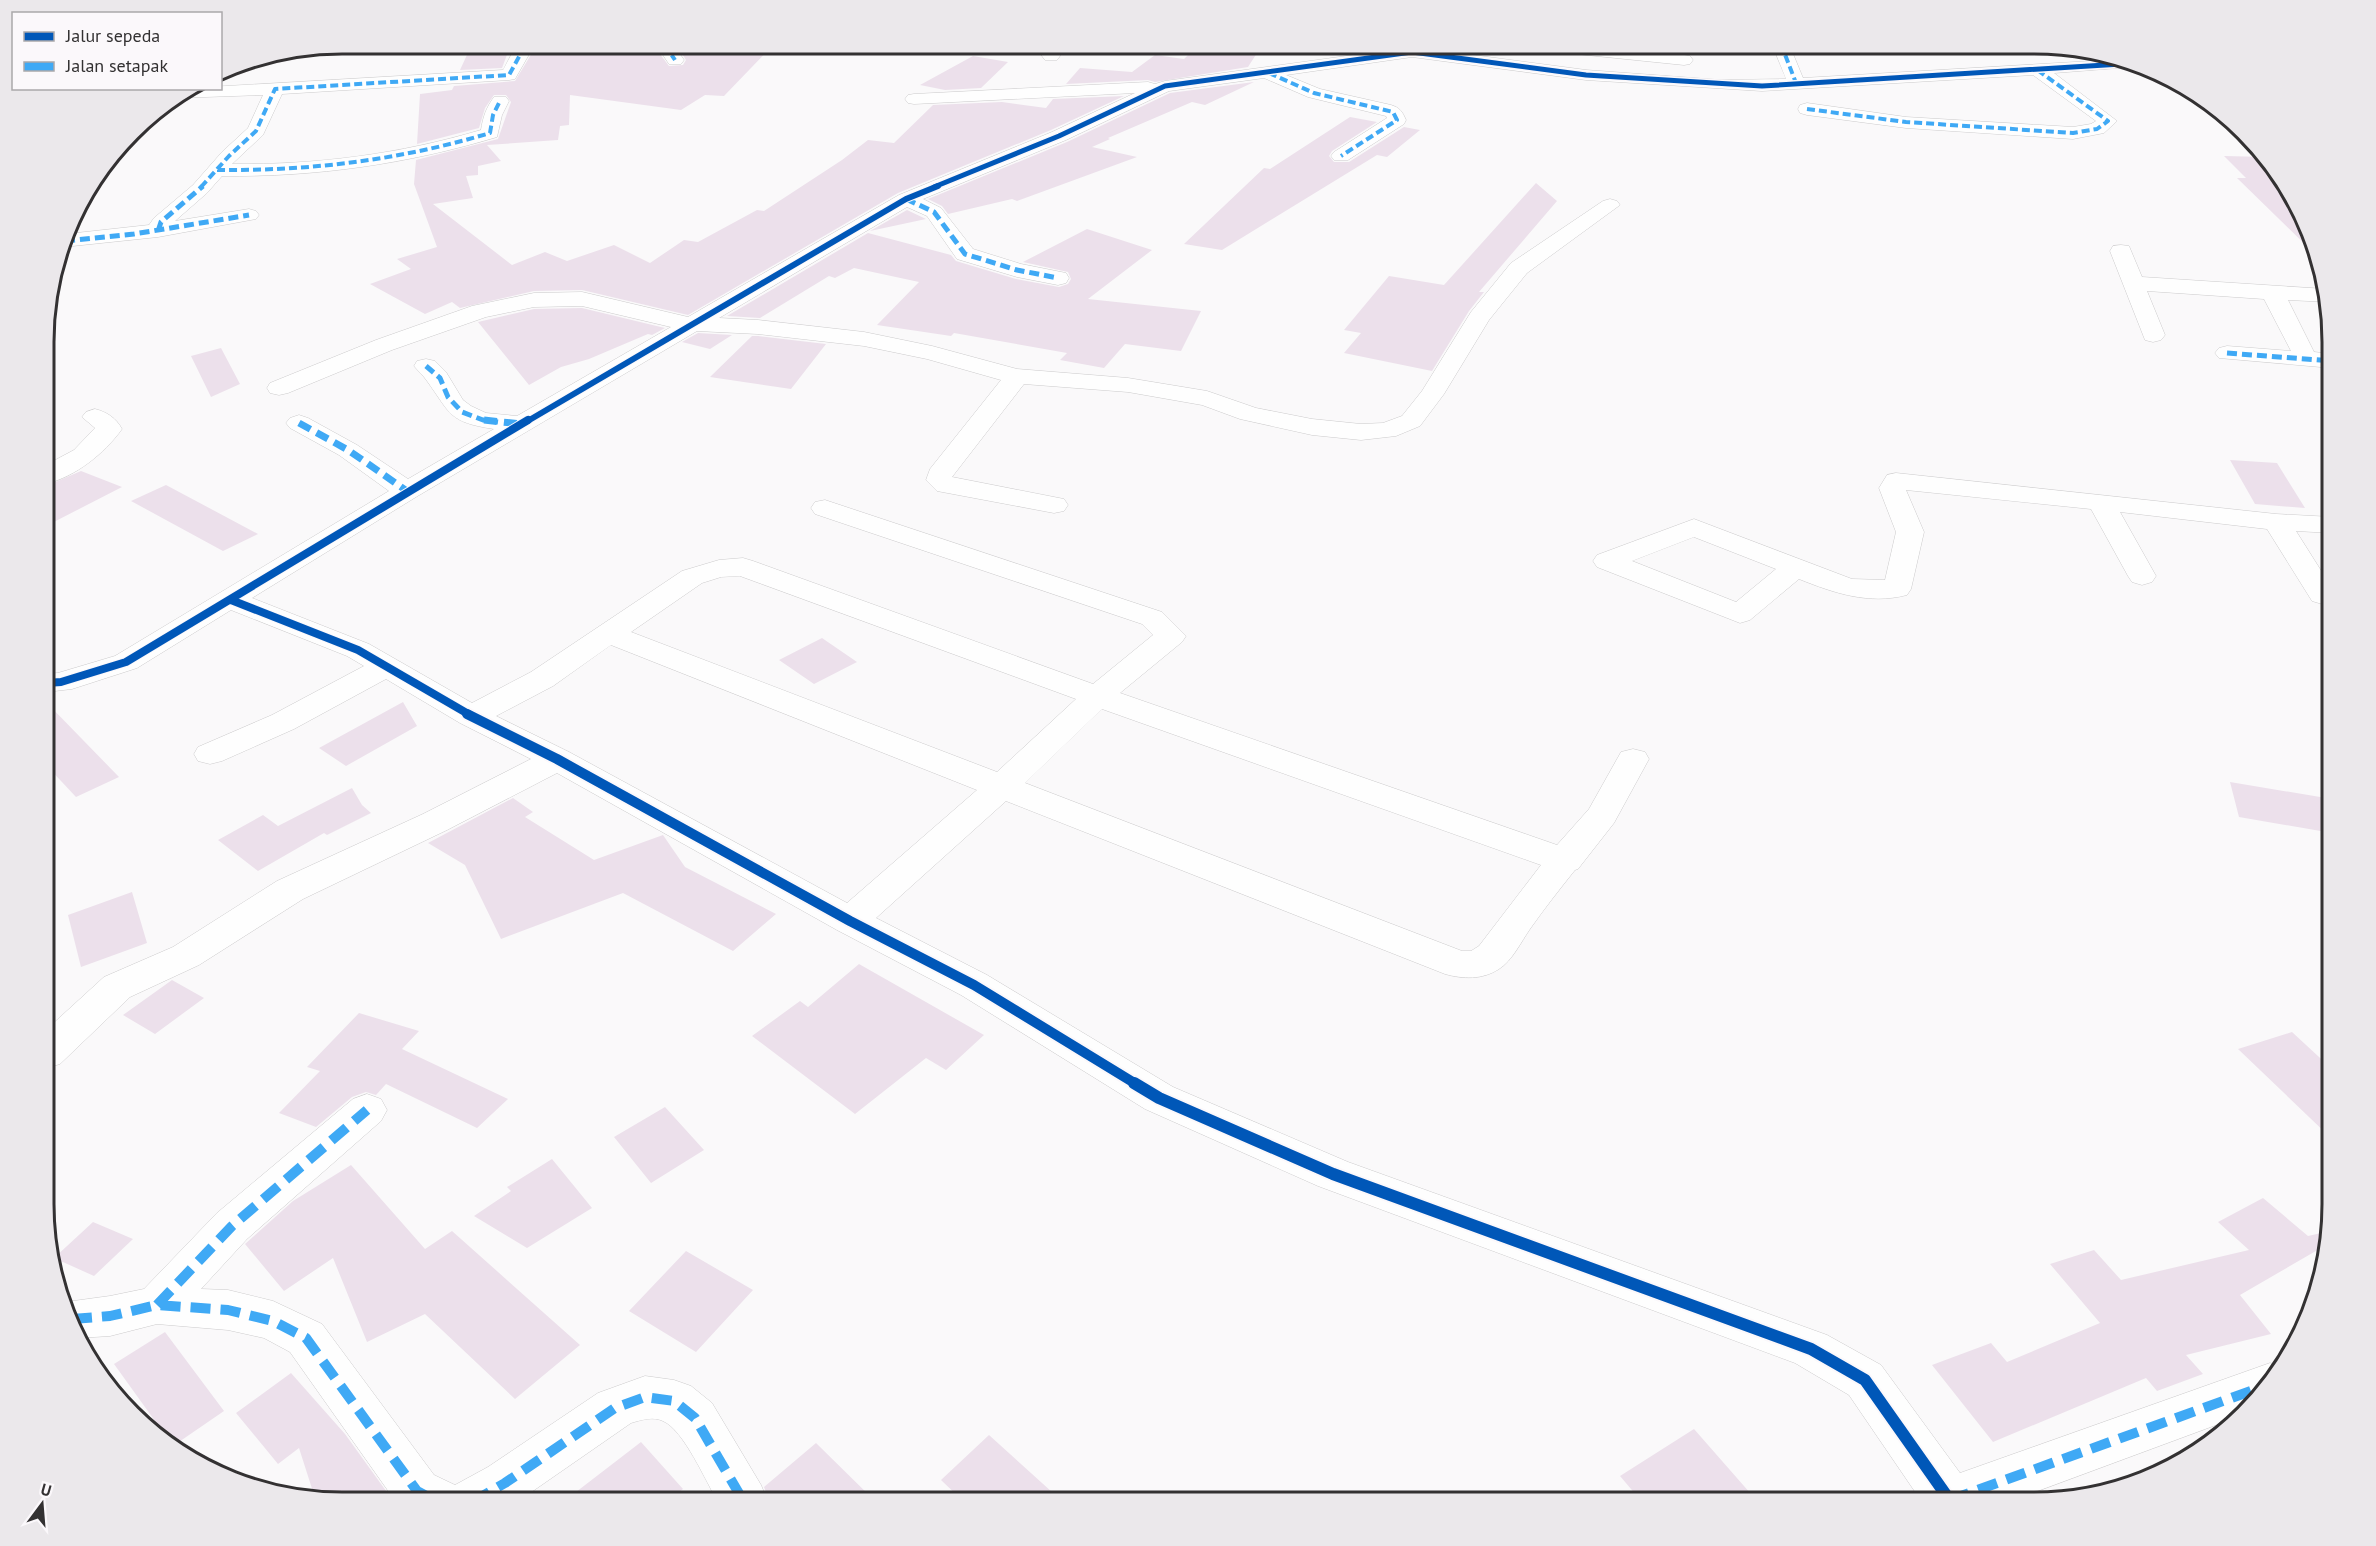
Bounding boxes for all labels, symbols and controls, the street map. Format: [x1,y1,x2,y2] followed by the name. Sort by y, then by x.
[12,12,222,90] legend
[65,24,160,47] text: Jalur sepeda
[65,54,168,77] text: Jalan setapak
[12,1474,72,1534] north arrow
[39,1479,54,1501] text: U

